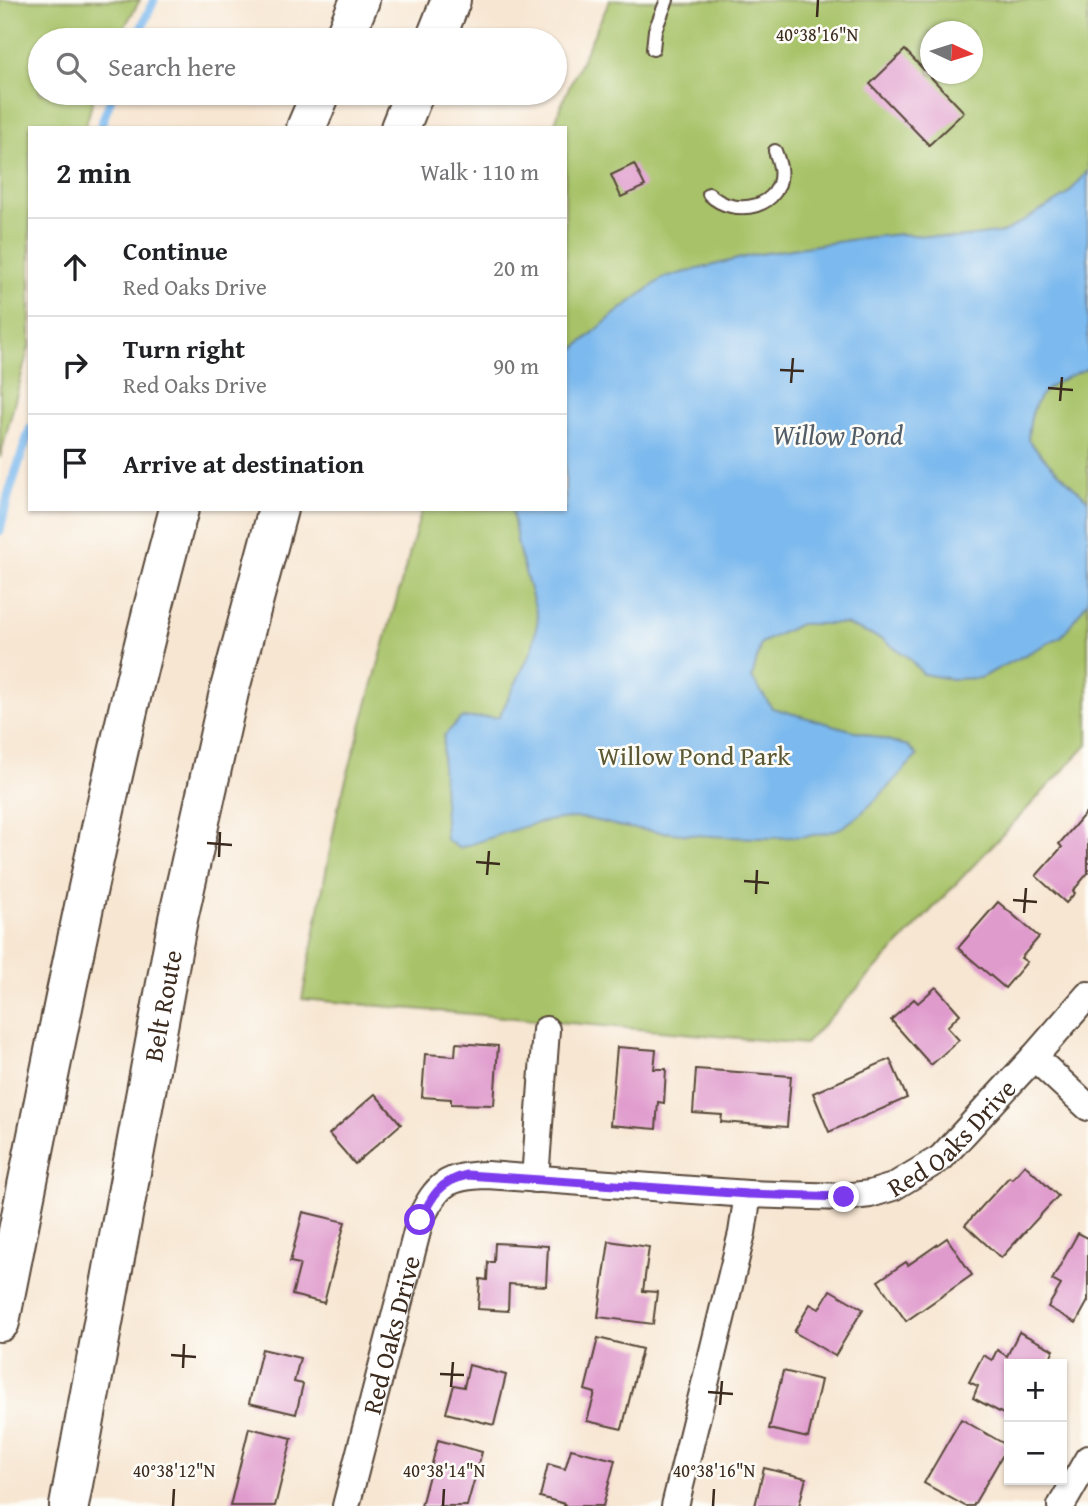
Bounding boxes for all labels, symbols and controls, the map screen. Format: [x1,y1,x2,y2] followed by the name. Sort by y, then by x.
[776,21,859,48] text: 40°38'16"N
[920,21,983,84] north arrow
[28,28,567,105] search box
[108,47,236,86] text: Search here
[52,48,90,86] icon: search
[56,150,131,194] text: 2 min
[420,155,539,188] text: Walk · 110 m
[123,231,228,270] text: Continue
[56,248,94,286] icon: ahead
[493,251,539,284] text: 20 m
[123,270,267,303] text: Red Oaks Drive
[123,329,245,368] text: Turn right
[56,346,94,384] icon: right
[493,349,539,382] text: 90 m
[123,368,267,401] text: Red Oaks Drive
[772,414,904,455] water label: Willow Pond
[56,444,94,482] icon: arrive
[123,444,364,483] text: Arrive at destination
[598,736,791,775] park label: Willow Pond Park
[132,946,191,1065] street label: Belt Route
[879,1070,1025,1206] street label: Red Oaks Drive
[828,1181,859,1212] route end
[404,1204,435,1235] route start
[351,1251,430,1418] street label: Red Oaks Drive
[1004,1359,1067,1485] map controls
[1004,1359,1067,1422] button: +
[1004,1422,1067,1485] button: −
[133,1457,216,1484] text: 40°38'12"N
[403,1457,486,1484] text: 40°38'14"N
[673,1457,756,1484] text: 40°38'16"N

